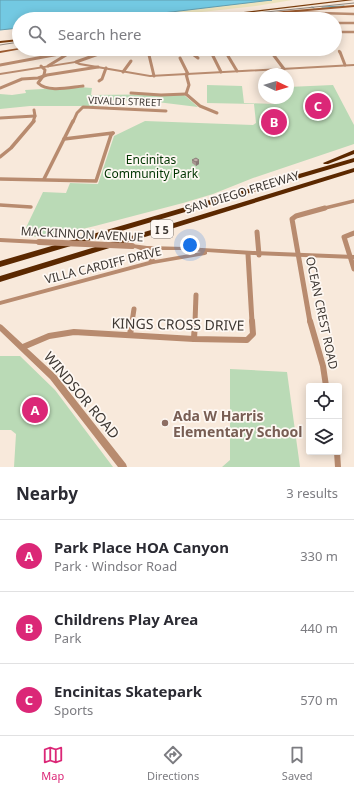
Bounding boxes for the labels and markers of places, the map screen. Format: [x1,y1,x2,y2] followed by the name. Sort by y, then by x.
[305,91,331,121] pin: C
[261,107,287,137] pin: B
[22,395,48,425] pin: A
[173,406,303,441] place label: Ada W Harris Elementary School
[160,418,170,428] marker: Ada W Harris Elementary School

